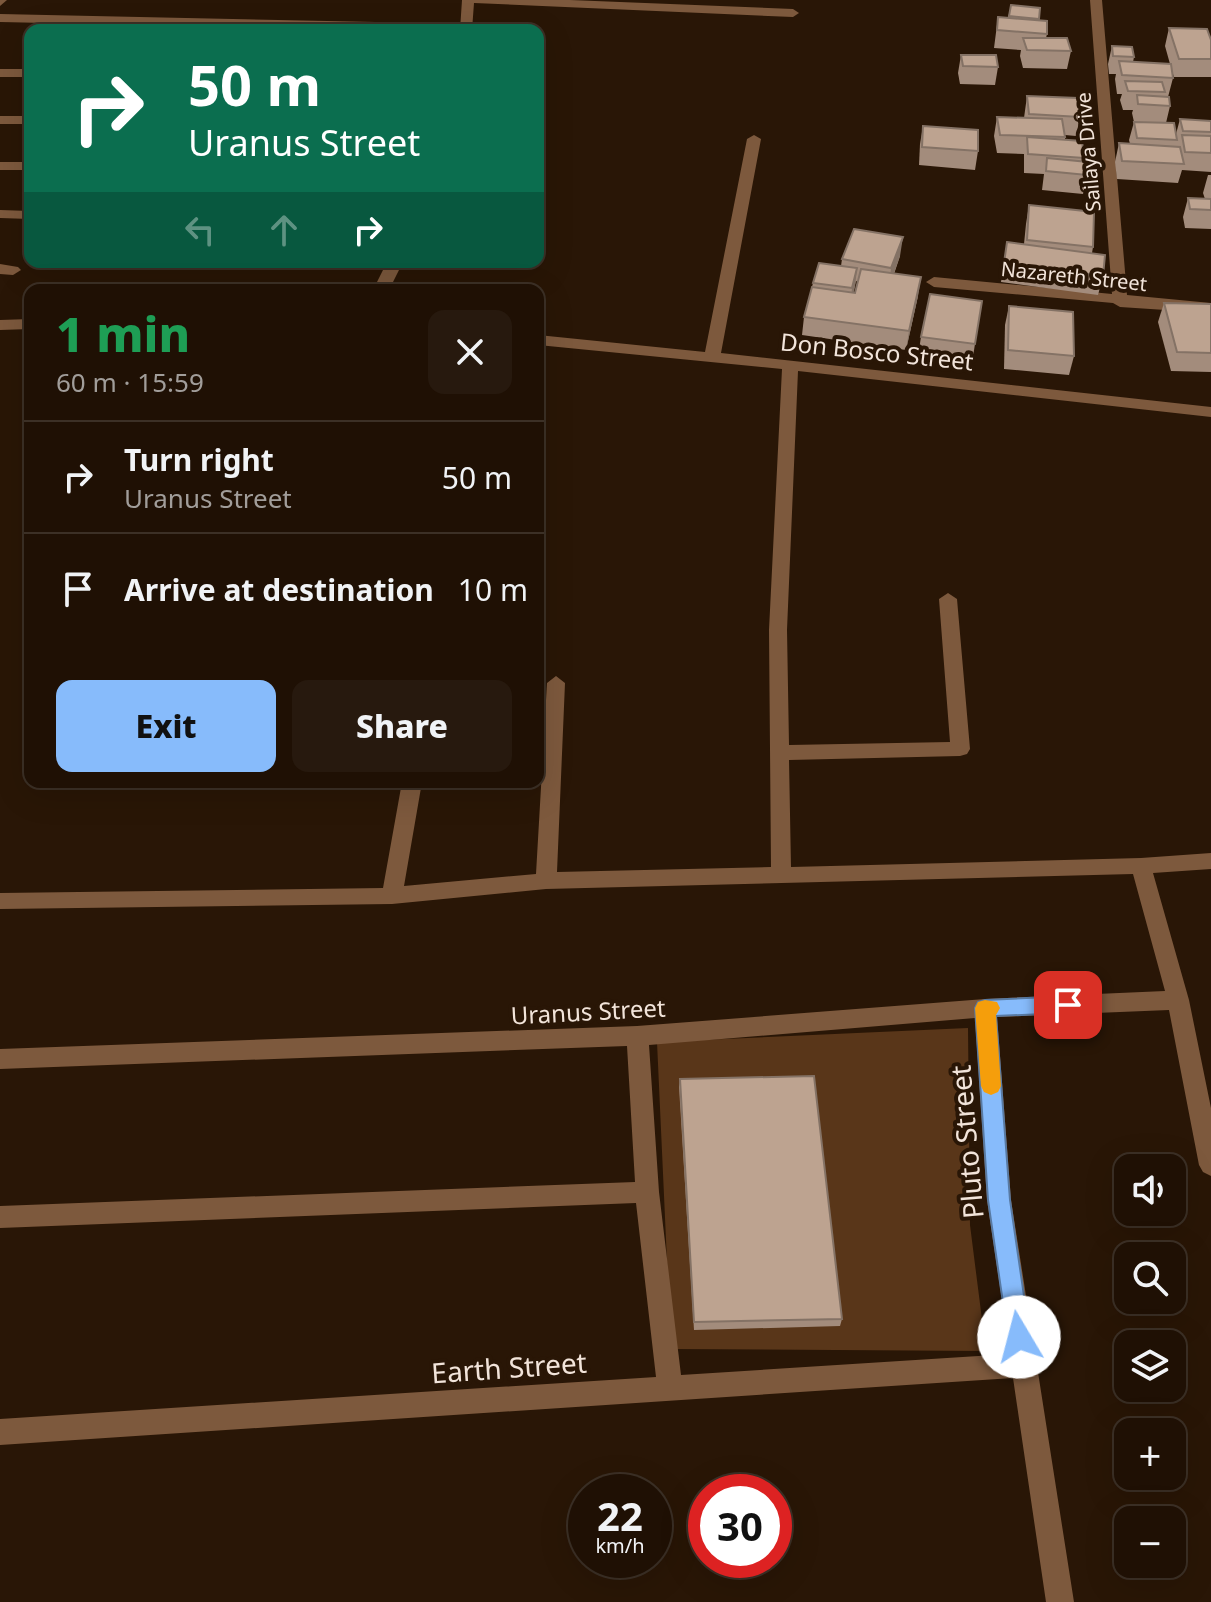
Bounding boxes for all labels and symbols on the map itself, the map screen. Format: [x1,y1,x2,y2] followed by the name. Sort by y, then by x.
[1069,91,1107,213] street label: Sailaya Drive
[1000,255,1148,297] street label: Nazareth Street
[779,324,976,378] street label: Don Bosco Street
[1034,971,1102,1039] pin
[510,990,667,1032] street label: Uranus Street
[940,1064,992,1220] street label: Pluto Street
[977,1295,1061,1379] position arrow
[430,1343,588,1391] street label: Earth Street
[688,1474,792,1578] speed limit sign: 30

